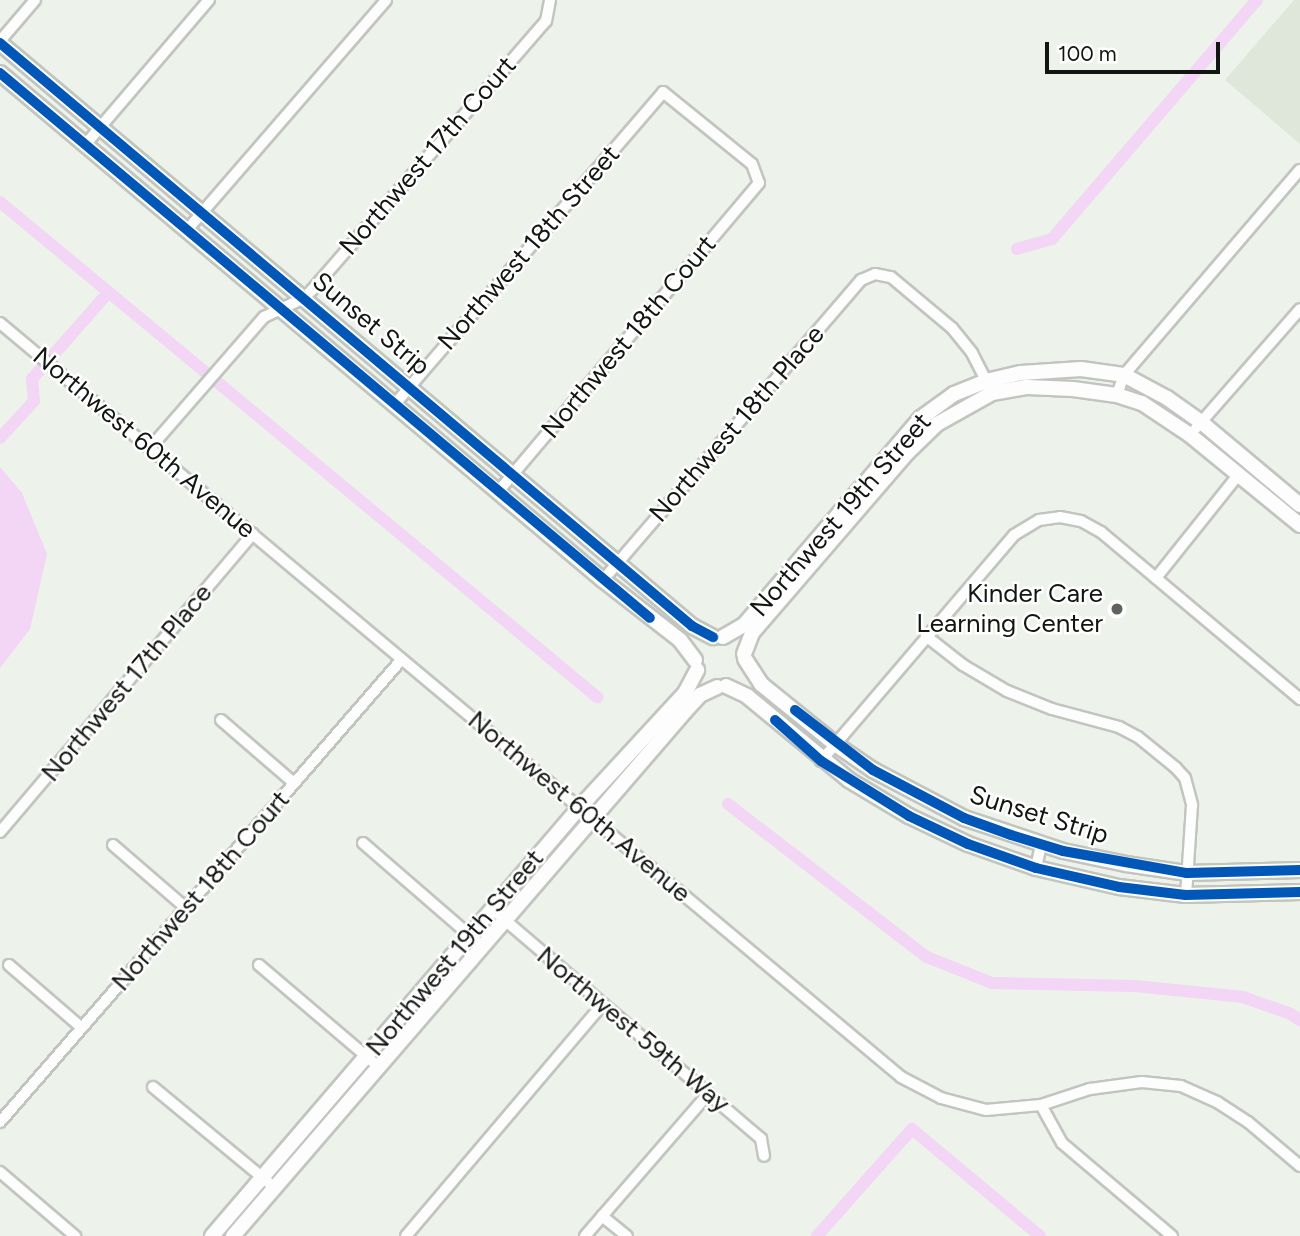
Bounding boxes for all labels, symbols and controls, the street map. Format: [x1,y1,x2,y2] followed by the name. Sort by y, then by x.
[1048,28,1223,72] scale bar
[1058,41,1117,66] text: 100 m
[333,50,523,262] street label: Northwest 17th Court
[432,139,626,357] street label: Northwest 18th Street
[535,229,723,445] street label: Northwest 18th Court
[306,266,436,382] street label: Sunset Strip
[643,319,831,529] street label: Northwest 18th Place
[26,341,262,545] street label: Northwest 60th Avenue
[744,407,938,623] street label: Northwest 19th Street
[35,578,219,788] street label: Northwest 17th Place
[916,578,1103,640] place label: Kinder Care Learning Center
[1109,601,1125,617] marker: Kinder Care Learning Center
[461,705,697,909] street label: Northwest 60th Avenue
[966,779,1112,851] street label: Sunset Strip
[106,784,296,998] street label: Northwest 18th Court
[360,843,550,1063] street label: Northwest 19th Street
[530,940,736,1120] street label: Northwest 59th Way

